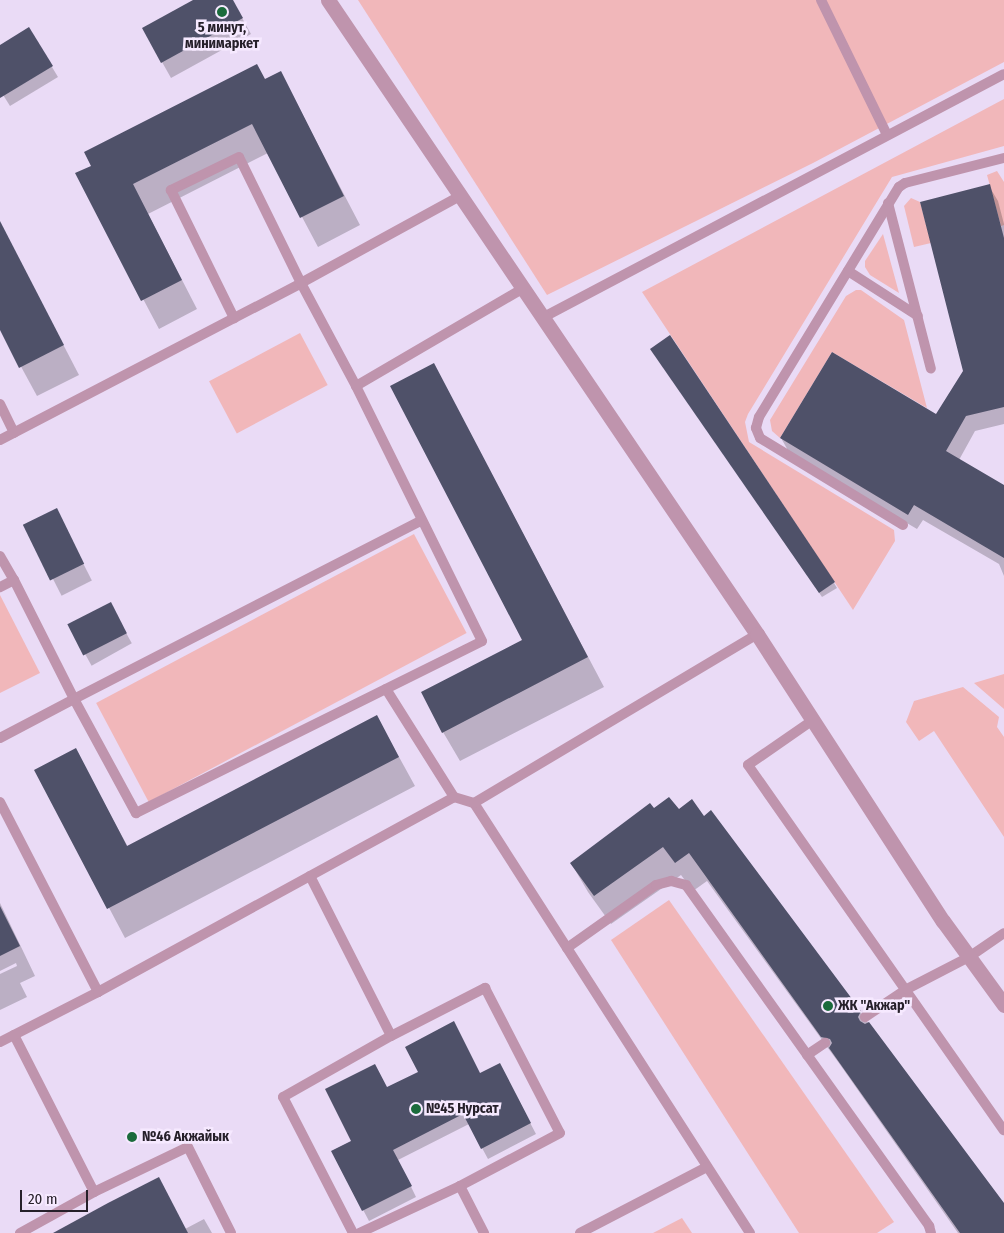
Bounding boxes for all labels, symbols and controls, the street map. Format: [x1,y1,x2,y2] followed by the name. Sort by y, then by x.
[216,6,228,18] marker: 5 минут, минимаркет
[185,20,259,52] place label: 5 минут, минимаркет
[838,998,910,1014] place label: ЖК "Акжар"
[822,1000,834,1012] marker: ЖК "Акжар"
[426,1101,499,1117] place label: №45 Нурсат
[410,1103,422,1115] marker: №45 Нурсат
[142,1129,229,1145] place label: №46 Акжайык
[126,1131,138,1143] marker: №46 Акжайык
[22,1180,90,1212] scale bar
[28,1190,58,1208] text: 20 m

